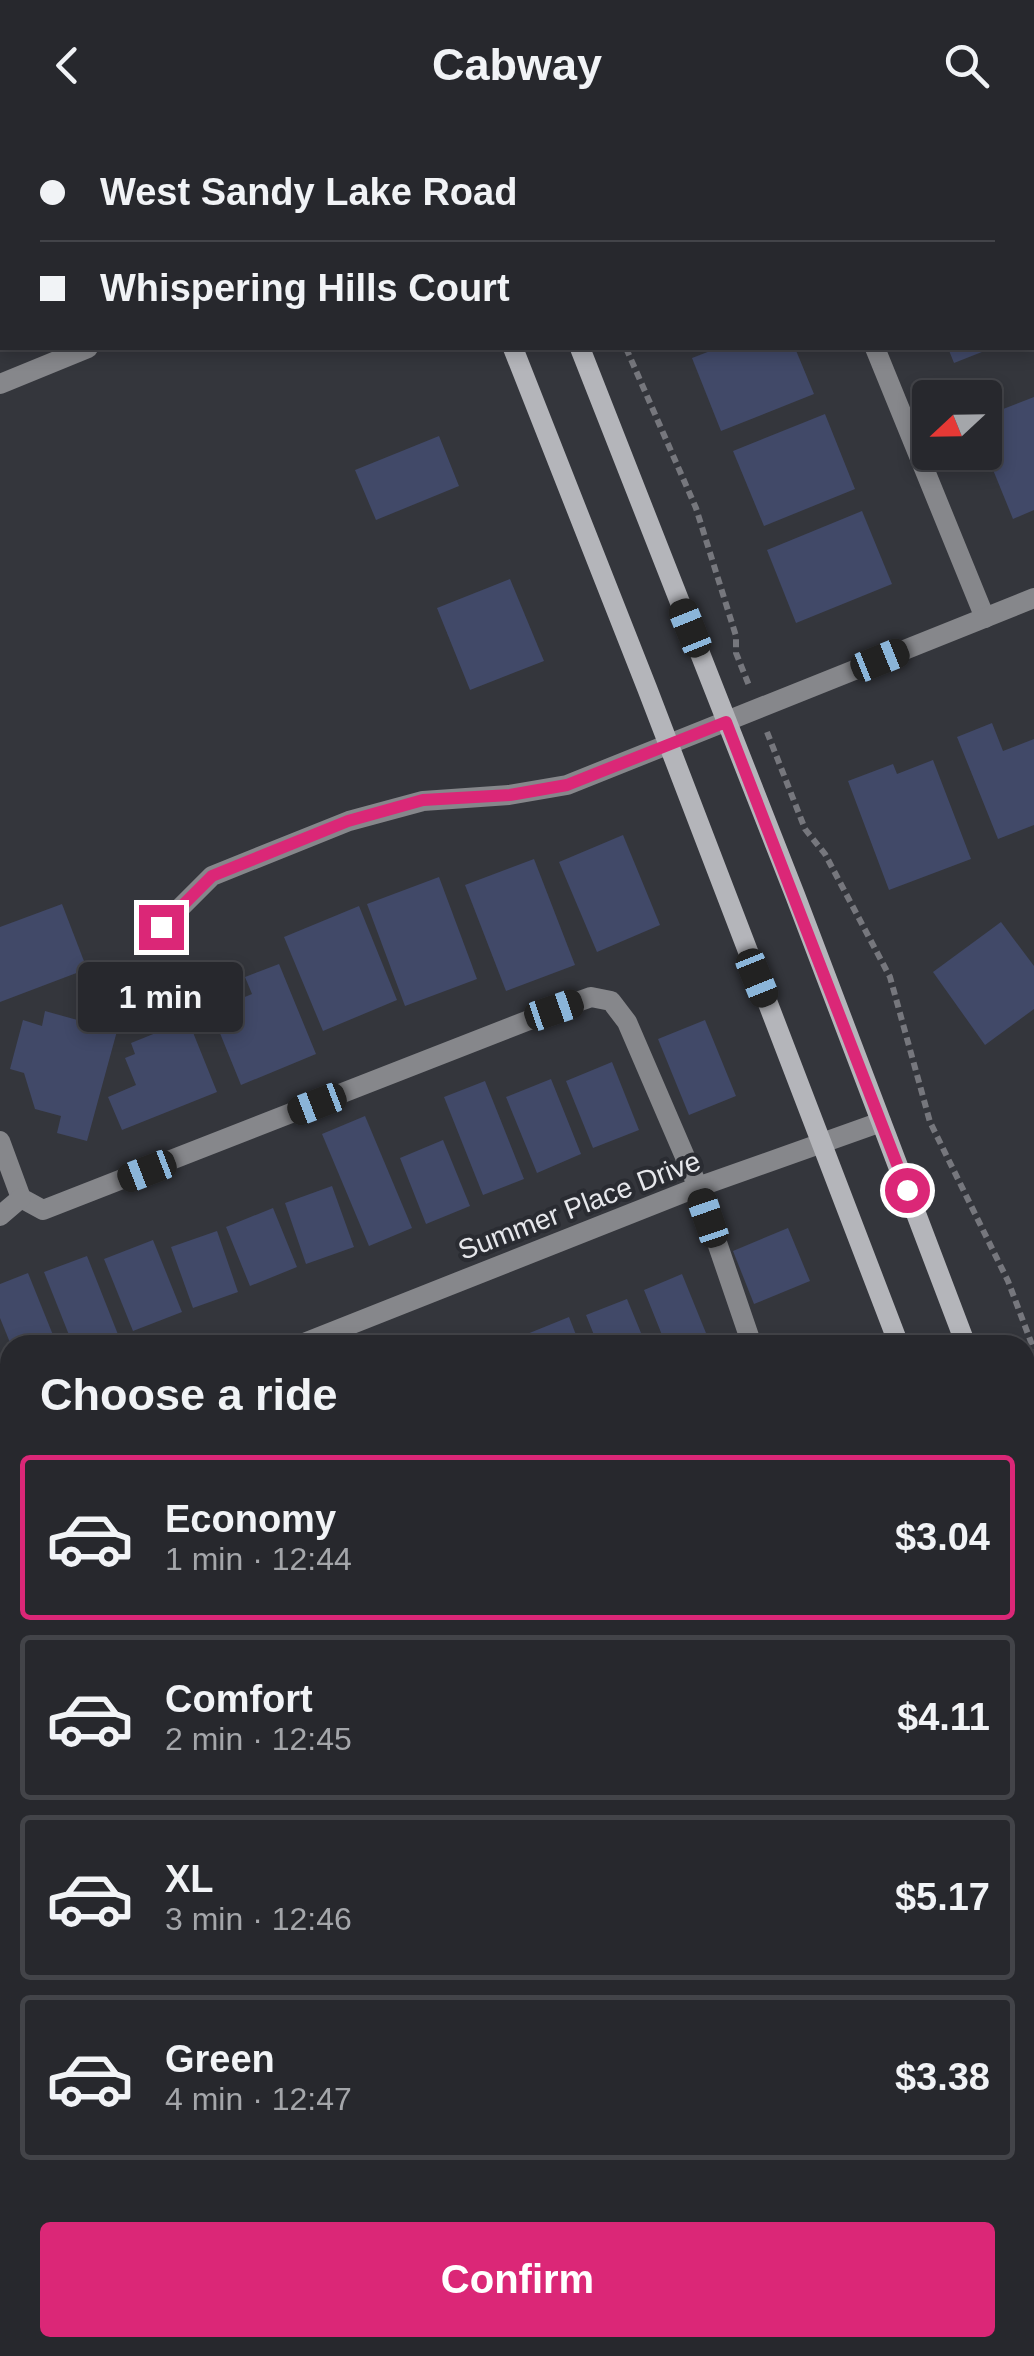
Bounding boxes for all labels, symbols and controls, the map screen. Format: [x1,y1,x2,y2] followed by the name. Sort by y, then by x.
[40,38,95,93] icon: back
[939,38,994,93] icon: search
[432,39,602,90] text: Cabway
[100,171,517,213] text: West Sandy Lake Road
[100,267,510,309] text: Whispering Hills Court
[912,380,1002,470] north arrow
[912,380,1002,470] map controls
[665,595,715,661] car
[847,635,913,685] car
[139,905,184,950] route end
[732,945,782,1011] car
[79,962,244,1032] callout: 1 min
[119,979,202,1015] text: 1 min
[521,986,587,1034] car
[284,1079,350,1129] car
[454,1145,705,1266] street label: Summer Place Drive
[114,1146,180,1196] car
[885,1168,930,1213] route start
[684,1185,732,1251] car
[40,1369,338,1420] text: Choose a ride
[45,1493,135,1583] icon: car
[165,1498,336,1540] text: Economy
[895,1516,990,1558] text: $3.04
[165,1541,352,1577] text: 1 min · 12:44
[45,1673,135,1763] icon: car
[165,1678,313,1720] text: Comfort
[897,1696,990,1738] text: $4.11
[165,1721,352,1757] text: 2 min · 12:45
[45,1853,135,1943] icon: car
[165,1858,214,1900] text: XL
[895,1876,990,1918] text: $5.17
[165,1901,352,1937] text: 3 min · 12:46
[45,2033,135,2123] icon: car
[165,2038,275,2080] text: Green
[895,2056,990,2098] text: $3.38
[165,2081,352,2117] text: 4 min · 12:47
[40,2222,995,2337] button: Confirm

